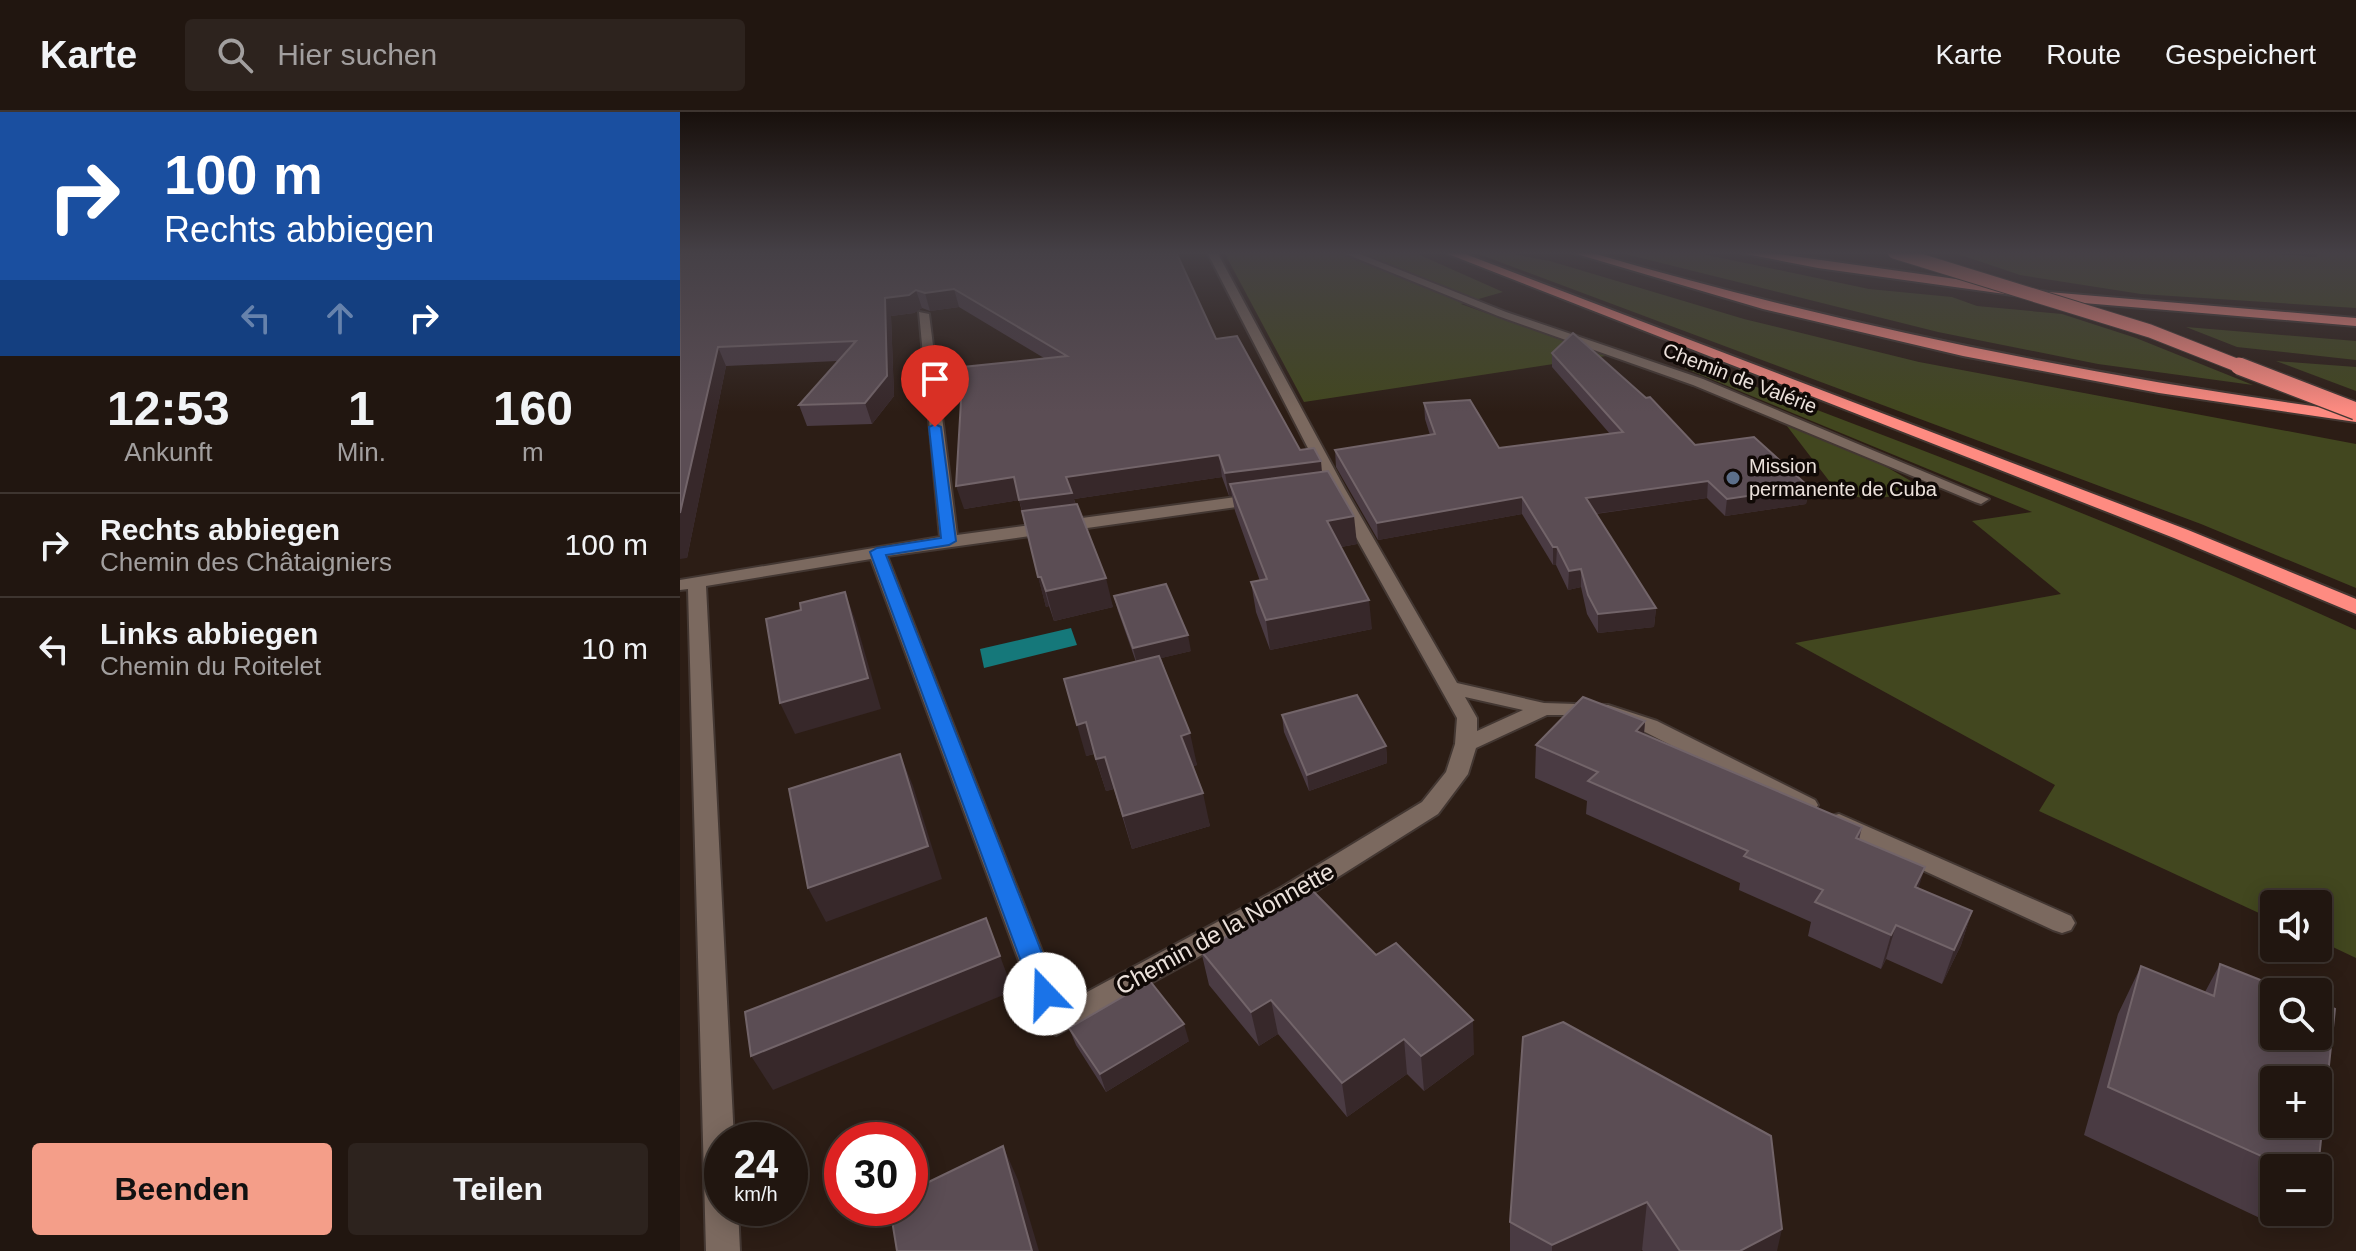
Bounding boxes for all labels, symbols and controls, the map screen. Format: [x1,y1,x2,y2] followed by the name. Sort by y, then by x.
[185,19,745,91] search box
[213,33,257,77] icon: search
[40,34,137,76] text: Karte
[277,38,437,71] text: Hier suchen
[1935,39,2002,70] text: Karte
[2046,39,2121,70] text: Route
[2165,39,2316,70] text: Gespeichert
[164,143,323,206] text: 100 m
[32,144,136,248] icon: right
[164,209,434,250] text: Rechts abbiegen
[234,296,278,340] icon: left
[318,296,362,340] icon: ahead
[402,296,446,340] icon: right
[1660,339,1820,417] street label: Chemin de Valérie
[901,345,969,427] pin
[913,357,957,401] icon: arrive
[107,382,230,435] text: 12:53
[348,382,375,435] text: 1
[493,382,573,435] text: 160
[124,437,212,467] text: Ankunft
[337,437,386,467] text: Min.
[522,437,544,467] text: m
[1749,455,1938,500] place label: Mission permanente de Cuba
[1724,469,1742,487] marker: Mission permanente de Cuba
[100,513,340,546] text: Rechts abbiegen
[32,523,76,567] icon: right
[565,528,648,561] text: 100 m
[100,547,392,577] text: Chemin des Châtaigniers
[100,617,318,650] text: Links abbiegen
[32,627,76,671] icon: left
[581,632,648,665] text: 10 m
[100,651,321,681] text: Chemin du Roitelet
[1111,857,1339,1000] street label: Chemin de la Nonnette
[2260,890,2332,1226] map controls
[2260,890,2332,962] button: sound
[1003,952,1087,1036] position arrow
[2260,978,2332,1050] button: search
[2260,1066,2332,1138] button: +
[824,1122,928,1226] speed limit sign: 30
[734,1142,778,1186] text: 24
[32,1143,332,1235] button: Beenden
[348,1143,648,1235] button: Teilen
[2260,1154,2332,1226] button: −
[734,1183,778,1205] text: km/h

